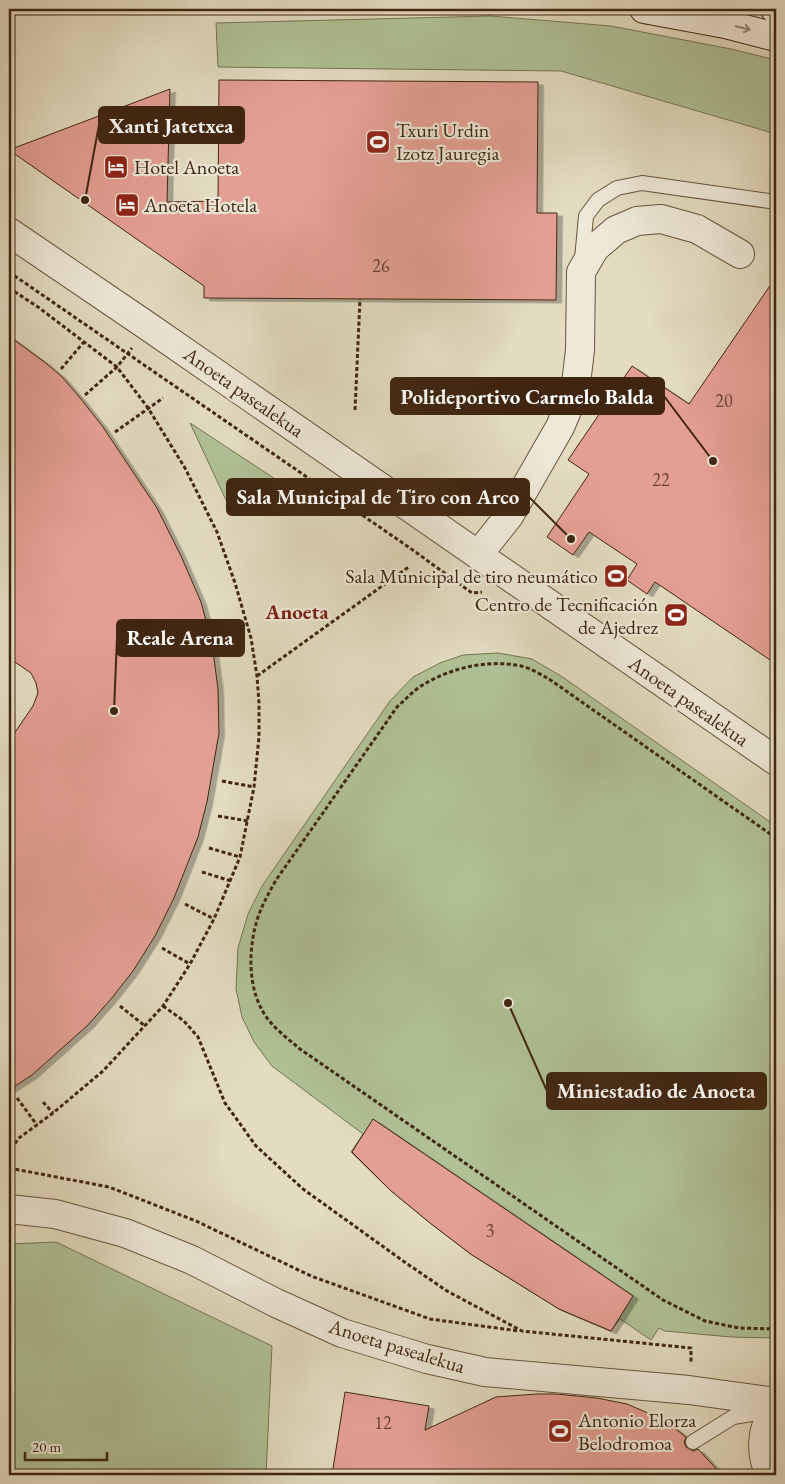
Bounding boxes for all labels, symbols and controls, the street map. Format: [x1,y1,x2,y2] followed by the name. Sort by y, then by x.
[734,24,750,33] one-way arrow
[99,107,244,143] callout: Xanti Jatetxea
[108,112,234,139] text: Xanti Jatetxea
[396,117,499,166] place label: Txuri Urdin Izotz Jauregia
[365,129,391,155] sports icon: Txuri Urdin Izotz Jauregia
[103,154,129,180] hotel icon: Hotel Anoeta
[134,154,239,180] place label: Hotel Anoeta
[114,192,140,218] hotel icon: Anoeta Hotela
[143,192,257,218] place label: Anoeta Hotela
[372,254,390,277] house number: 26
[178,340,309,443] street label: Anoeta pasealekua
[391,378,664,414] callout: Polideportivo Carmelo Balda
[400,383,654,410] text: Polideportivo Carmelo Balda
[715,389,733,412] house number: 20
[652,468,670,491] house number: 22
[227,479,529,515] callout: Sala Municipal de Tiro con Arco
[237,483,520,510] text: Sala Municipal de Tiro con Arco
[345,563,598,589] place label: Sala Municipal de tiro neumático
[603,563,629,589] sports icon: Sala Municipal de tiro neumático
[475,591,658,640] place label: Centro de Tecnificación de Ajedrez
[264,598,329,625] district label: Anoeta
[663,602,689,628] sports icon: Centro de Tecnificación de Ajedrez
[117,620,244,656] callout: Reale Arena
[127,624,234,651] text: Reale Arena
[623,649,754,752] street label: Anoeta pasealekua
[547,1073,766,1109] callout: Miniestadio de Anoeta
[557,1077,756,1104] text: Miniestadio de Anoeta
[486,1219,494,1242] house number: 3
[325,1313,468,1379] street label: Anoeta pasealekua
[577,1407,696,1456] place label: Antonio Elorza Belodromoa
[374,1411,392,1434] house number: 12
[547,1418,573,1444] sports icon: Antonio Elorza Belodromoa
[25,1429,108,1461] scale bar
[32,1437,61,1456] text: 20 m

